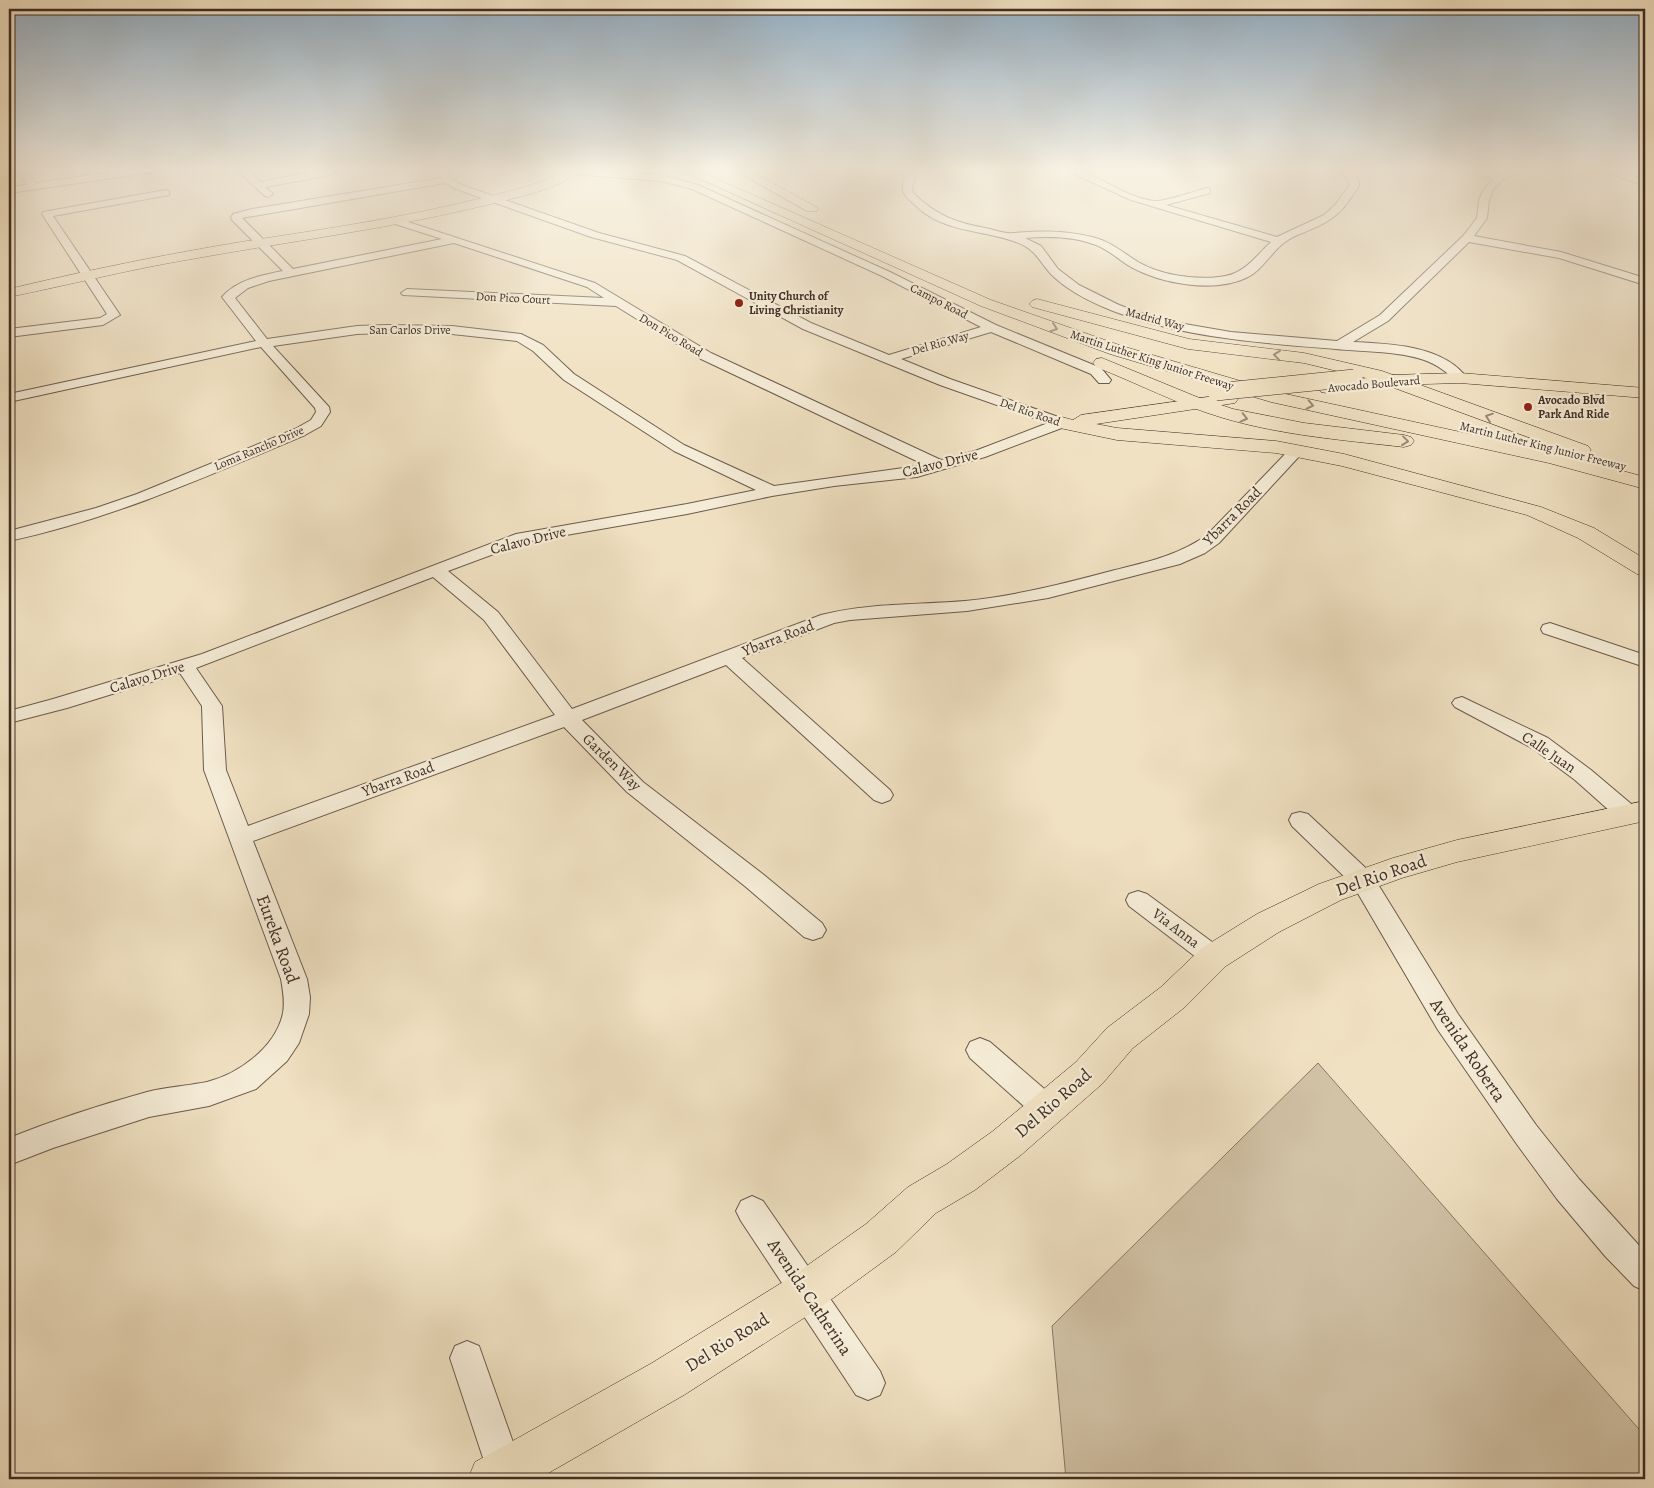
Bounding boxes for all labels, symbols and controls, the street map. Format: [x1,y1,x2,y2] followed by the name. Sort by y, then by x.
[907,280,971,323] street label: Campo Road
[475,288,551,308] street label: Don Pico Court
[749,288,844,318] place label: Unity Church of Living Christianity
[733,297,745,309] marker: Unity Church of Living Christianity
[1124,304,1187,335] street label: Madrid Way
[636,310,706,361] street label: Don Pico Road
[369,322,451,338] street label: San Carlos Drive
[1050,322,1058,332] one-way arrow
[1068,326,1236,394] street label: Martin Luther King Junior Freeway
[909,327,971,359] street label: Del Rio Way
[1272,350,1280,361] one-way arrow
[1326,372,1421,396] street label: Avocado Boulevard
[1537,392,1610,422] place label: Avocado Blvd Park And Ride
[998,394,1063,430] street label: Del Rio Road
[1306,400,1315,410] one-way arrow
[1522,401,1534,413] marker: Avocado Blvd Park And Ride
[1240,412,1248,422] one-way arrow
[1485,413,1494,423] one-way arrow
[1458,418,1628,475] street label: Martin Luther King Junior Freeway
[212,422,306,474] street label: Loma Rancho Drive
[1401,435,1409,446] one-way arrow
[900,444,980,482] street label: Calavo Drive
[1198,482,1266,550] street label: Ybarra Road
[488,521,568,559] street label: Calavo Drive
[738,615,818,661] street label: Ybarra Road
[107,656,187,698] street label: Calavo Drive
[1518,727,1580,777] street label: Calle Juan
[578,729,646,795] street label: Garden Way
[358,756,438,802] street label: Ybarra Road
[1332,848,1430,902] street label: Del Rio Road
[251,891,305,987] street label: Eureka Road
[1147,903,1204,952] street label: Via Anna
[1424,993,1512,1107] street label: Avenida Roberta
[1009,1063,1097,1143] street label: Del Rio Road
[761,1233,858,1361] street label: Avenida Catherina
[681,1307,774,1377] street label: Del Rio Road

